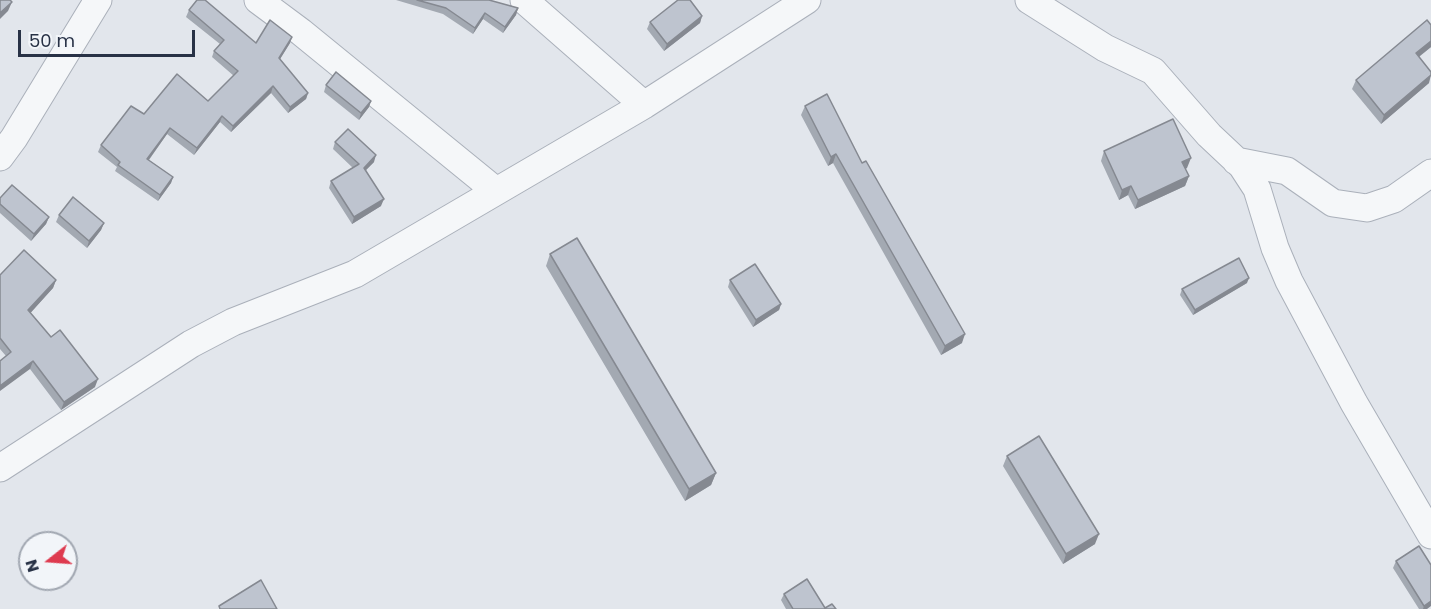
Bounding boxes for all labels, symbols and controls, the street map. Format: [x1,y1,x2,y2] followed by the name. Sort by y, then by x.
[21,18,198,56] scale bar
[29,28,75,53] text: 50 m
[18,531,78,591] north arrow
[19,557,45,575] text: N

